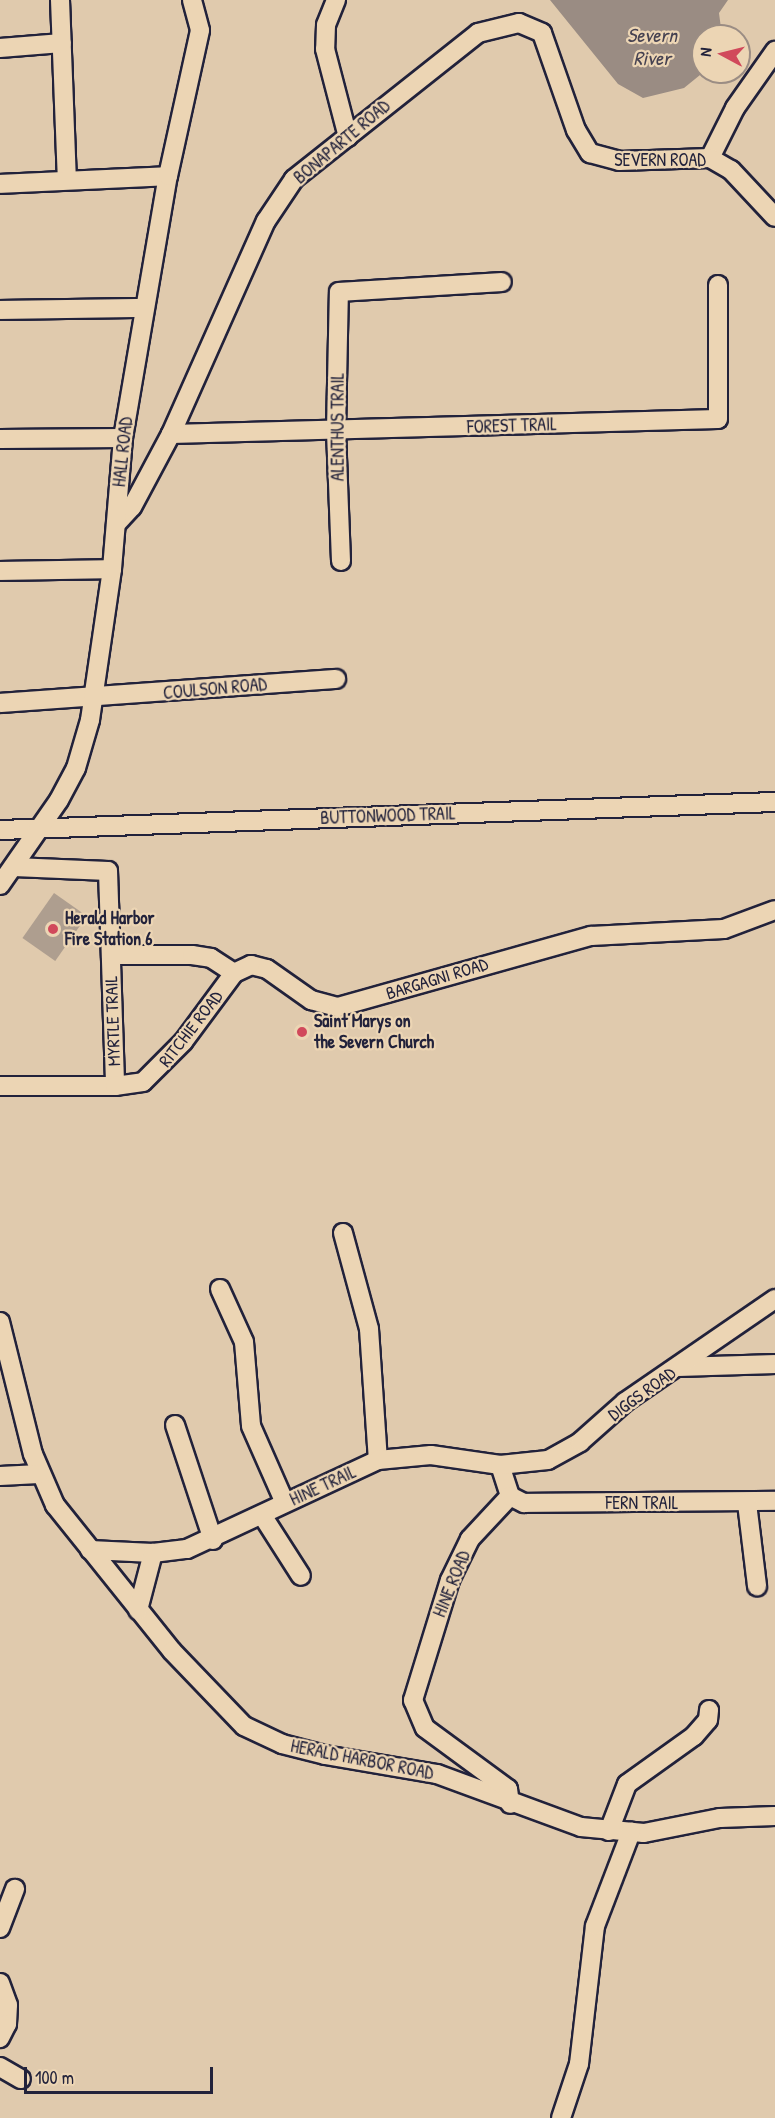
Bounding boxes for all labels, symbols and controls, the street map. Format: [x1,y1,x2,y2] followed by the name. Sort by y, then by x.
[627,23,677,70] water label: Severn River
[691,24,751,84] north arrow
[694,46,717,58] text: N
[289,95,395,189] street label: BONAPARTE ROAD
[614,149,706,171] street label: SEVERN ROAD
[327,373,349,481] street label: ALENTHUS TRAIL
[467,414,557,438] street label: FOREST TRAIL
[109,416,137,488] street label: HALL ROAD
[162,674,268,704] street label: COULSON ROAD
[320,803,456,829] street label: BUTTONWOOD TRAIL
[65,908,155,950] place label: Herald Harbor Fire Station 6
[46,922,60,936] marker: Herald Harbor Fire Station 6
[383,953,491,1005] street label: BARGAGNI ROAD
[101,975,125,1067] street label: MYRTLE TRAIL
[154,987,228,1071] street label: RITCHIE ROAD
[314,1011,434,1054] place label: Saint Marys on the Severn Church
[295,1025,309,1039] marker: Saint Marys on the Severn Church
[604,1362,680,1426] street label: DIGGS ROAD
[286,1461,360,1511] street label: HINE TRAIL
[606,1492,678,1514] street label: FERN TRAIL
[429,1548,475,1620] street label: HINE ROAD
[289,1736,435,1784] street label: HERALD HARBOR ROAD
[27,2055,216,2093] scale bar
[35,2065,74,2090] text: 100 m

